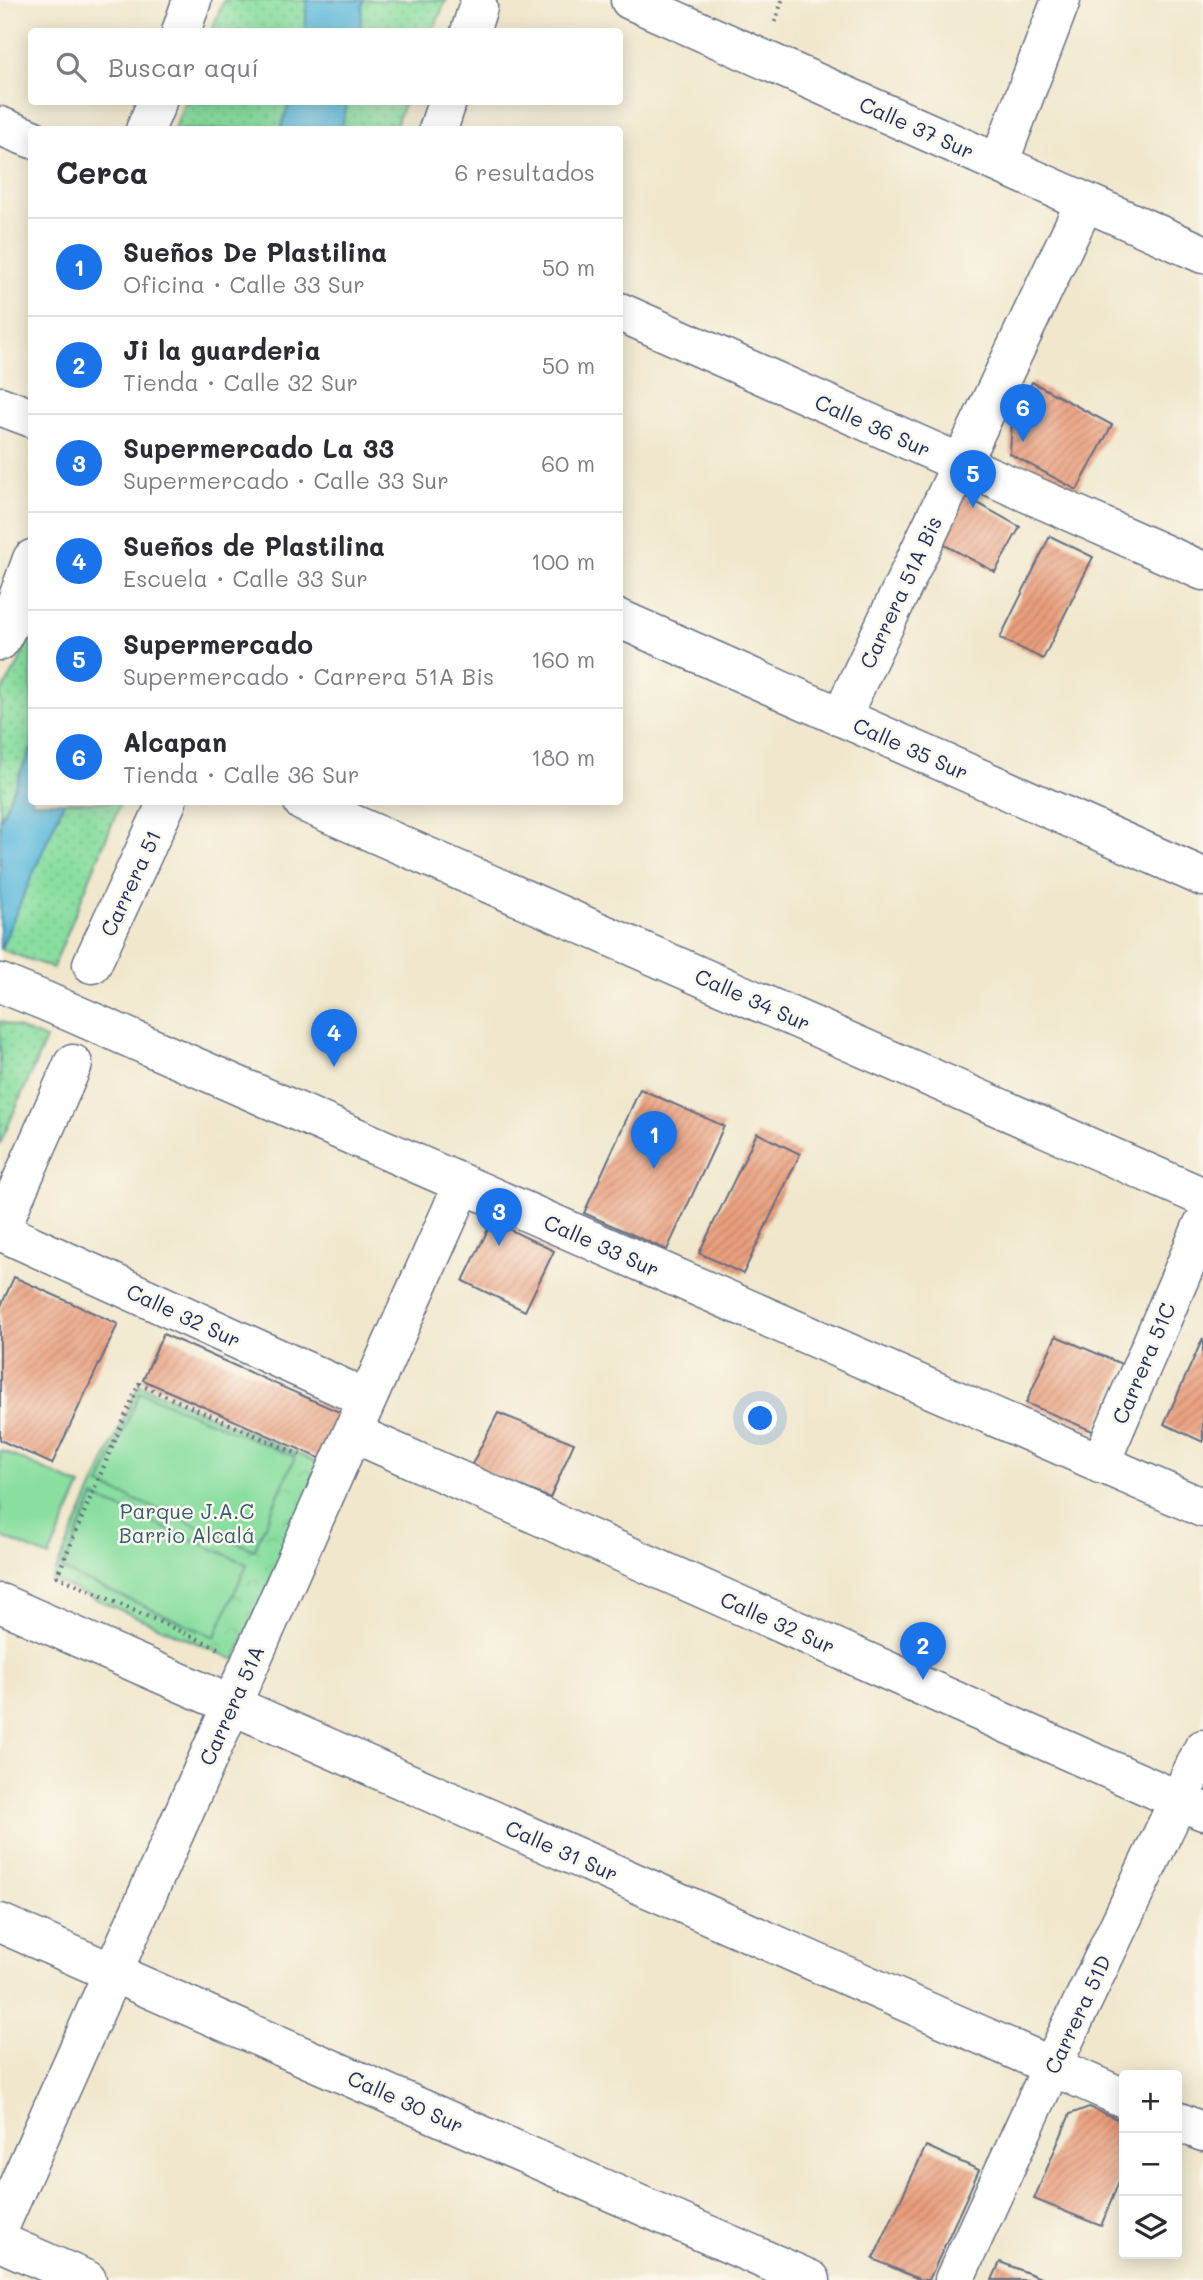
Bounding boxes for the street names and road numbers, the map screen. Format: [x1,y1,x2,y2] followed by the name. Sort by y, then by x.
[855,90,979,164] street label: Calle 37 Sur
[811,387,935,463] street label: Calle 36 Sur
[853,511,947,673] street label: Carrera 51A Bis
[849,711,973,785] street label: Calle 35 Sur
[94,826,166,940] street label: Carrera 51
[691,962,815,1036] street label: Calle 34 Sur
[540,1208,664,1282] street label: Calle 33 Sur
[123,1277,245,1353] street label: Calle 32 Sur
[1105,1298,1181,1428] street label: Carrera 51C
[716,1585,840,1659] street label: Calle 32 Sur
[192,1641,270,1769] street label: Carrera 51A
[501,1813,623,1887] street label: Calle 31 Sur
[1038,1950,1116,2078] street label: Carrera 51D
[344,2063,468,2139] street label: Calle 30 Sur

